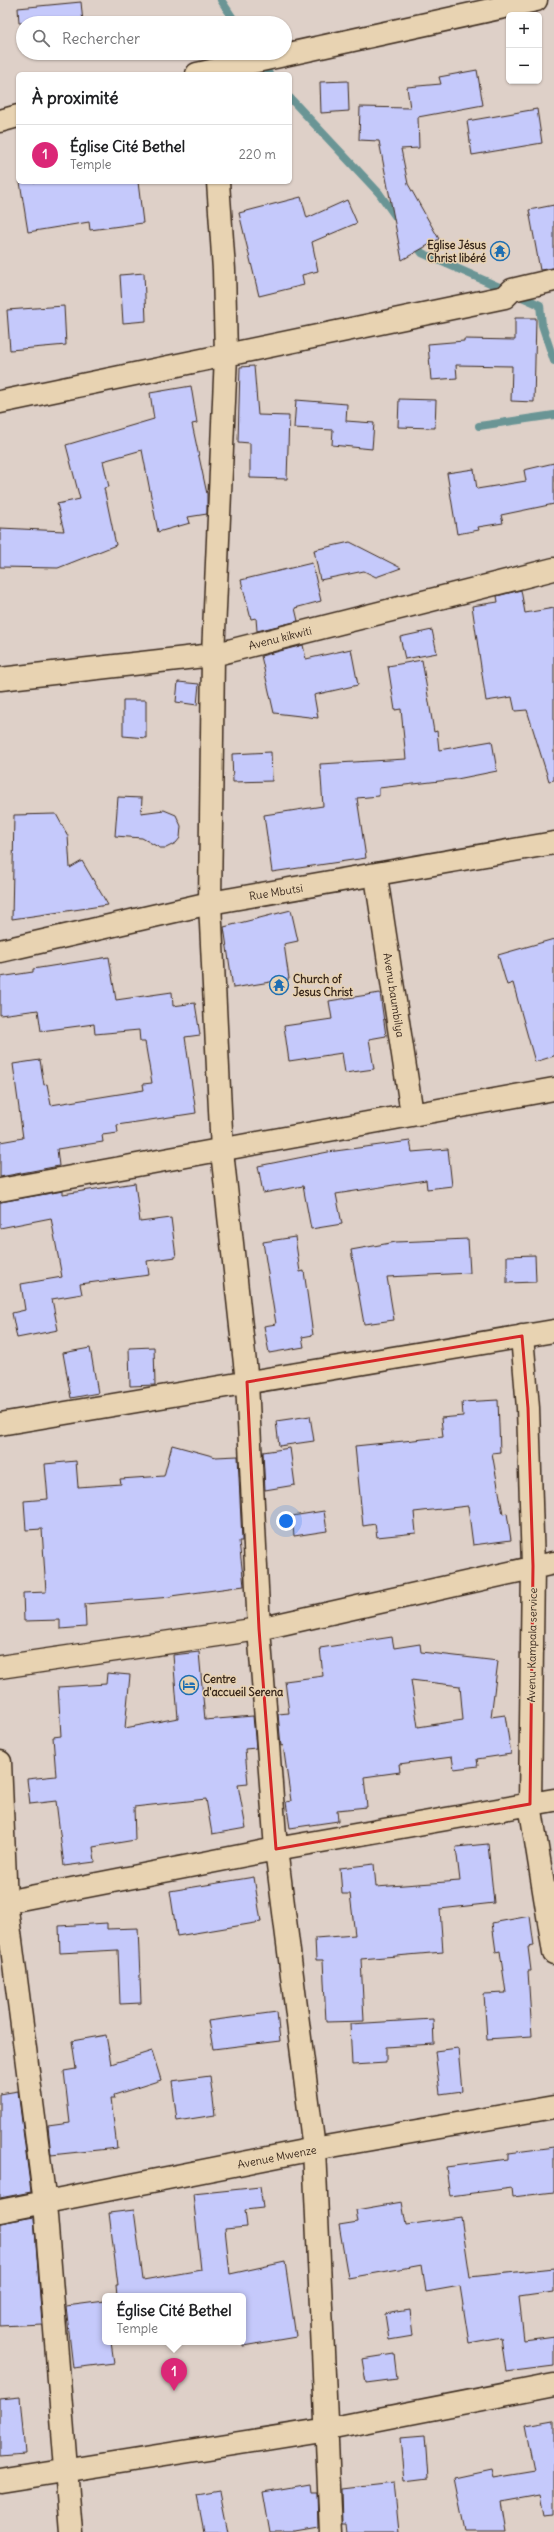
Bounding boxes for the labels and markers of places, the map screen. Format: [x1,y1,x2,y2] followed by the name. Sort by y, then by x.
[427,238,486,265] place label: Eglise Jésus Christ libéré
[489,240,511,262] temple icon: Eglise Jésus Christ libéré
[293,972,353,999] place label: Church of Jesus Christ
[268,974,290,996] temple icon: Church of Jesus Christ
[203,1672,284,1699] place label: Centre d'accueil Serena
[178,1674,200,1696] hotel icon: Centre d'accueil Serena
[161,2358,187,2391] pin: 1

